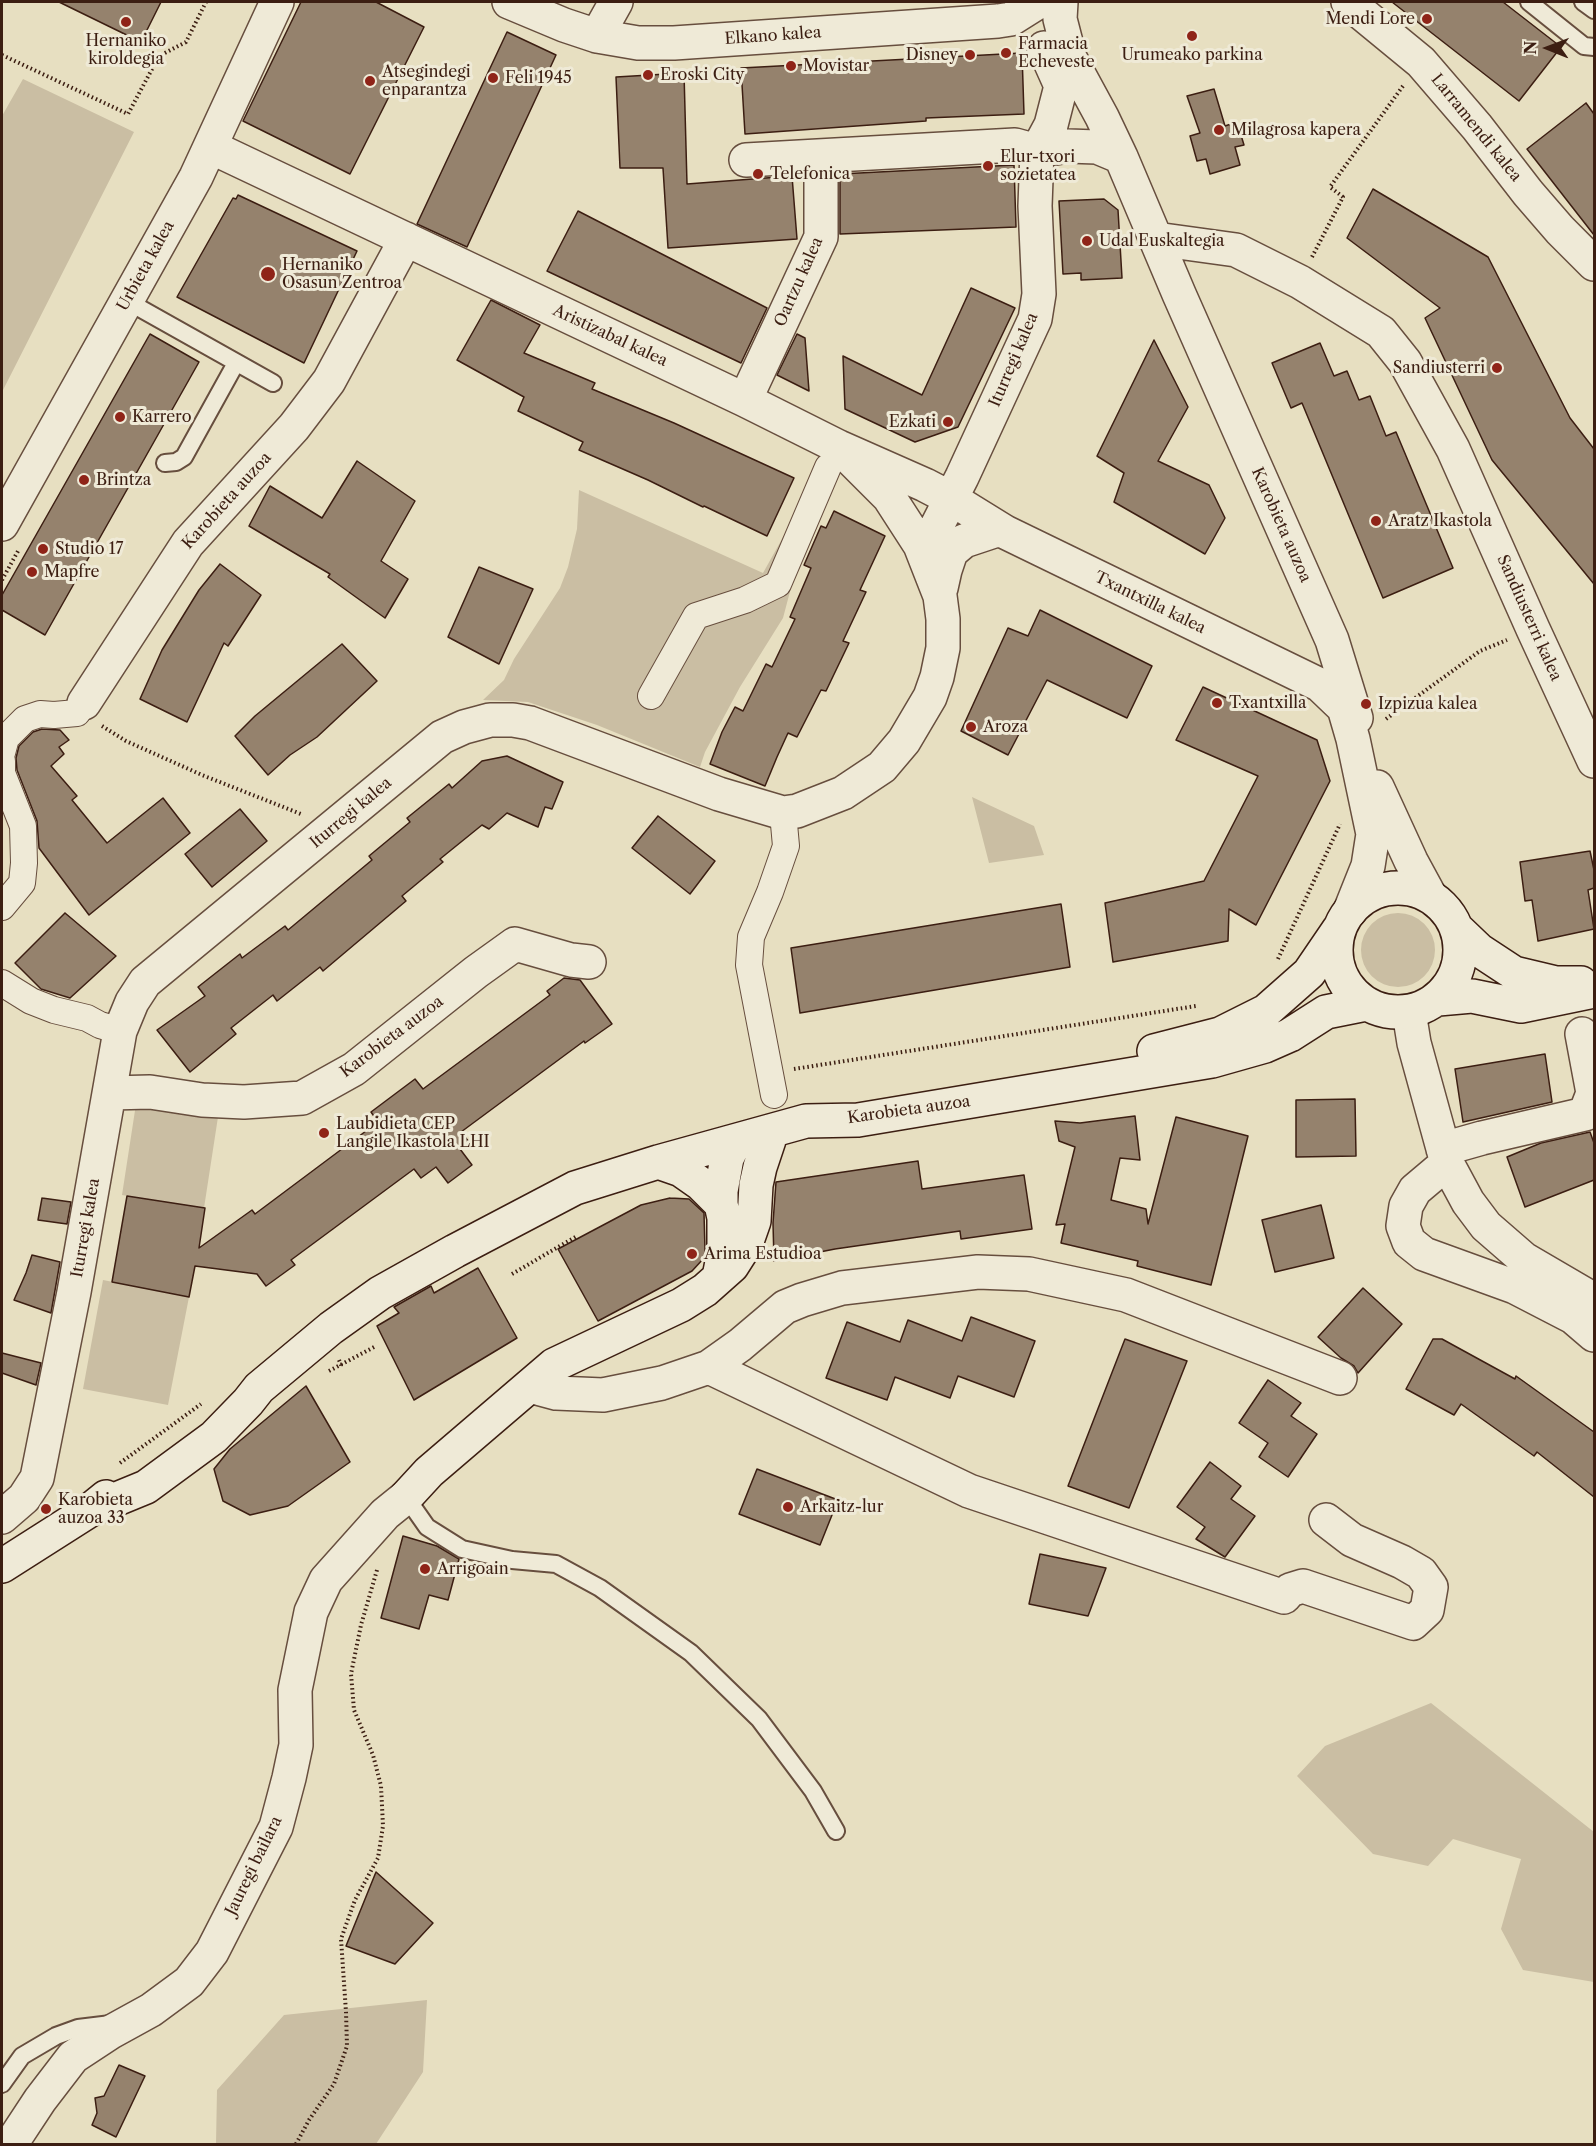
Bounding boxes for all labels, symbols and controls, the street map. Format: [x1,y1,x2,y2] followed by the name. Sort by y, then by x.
[1326,9,1415,29] place label: Mendi Lore
[1420,12,1434,26] marker: Mendi Lore
[119,15,133,29] marker: Hernaniko kiroldegia
[1518,18,1578,78] north arrow
[724,23,822,49] street label: Elkano kalea
[1185,29,1199,43] marker: Urumeako parkina
[86,31,166,69] place label: Hernaniko kiroldegia
[1018,34,1095,72] place label: Farmacia Echeveste
[1520,41,1540,55] text: N
[906,45,958,65] place label: Disney
[1121,45,1263,65] place label: Urumeako parkina
[999,46,1013,60] marker: Farmacia Echeveste
[963,48,977,62] marker: Disney
[803,56,869,76] place label: Movistar
[784,59,798,73] marker: Movistar
[382,62,471,100] place label: Atsegindegi enparantza
[660,65,745,85] place label: Eroski City
[505,68,572,88] place label: Feli 1945
[641,68,655,82] marker: Eroski City
[1427,70,1525,186] street label: Larramendi kalea
[486,71,500,85] marker: Feli 1945
[363,74,377,88] marker: Atsegindegi enparantza
[1231,120,1361,140] place label: Milagrosa kapera
[1212,123,1226,137] marker: Milagrosa kapera
[1000,147,1076,185] place label: Elur-txori sozietatea
[981,159,995,173] marker: Elur-txori sozietatea
[770,164,850,184] place label: Telefonica
[751,167,765,181] marker: Telefonica
[113,218,179,314] street label: Urbieta kalea
[1099,231,1224,251] place label: Udal Euskaltegia
[771,234,827,330] street label: Oartzu kalea
[1080,234,1094,248] marker: Udal Euskaltegia
[282,255,402,293] place label: Hernaniko Osasun Zentroa
[259,265,277,283] marker: Hernaniko Osasun Zentroa
[550,301,670,371] street label: Aristizabal kalea
[986,310,1042,410] street label: Iturregi kalea
[1393,358,1485,378] place label: Sandiusterri
[1490,361,1504,375] marker: Sandiusterri
[132,407,191,427] place label: Karrero
[113,410,127,424] marker: Karrero
[889,412,936,432] place label: Ezkati
[941,415,955,429] marker: Ezkati
[178,449,276,553] street label: Karobieta auzoa
[1247,465,1315,585] street label: Karobieta auzoa
[96,470,151,490] place label: Brintza
[77,473,91,487] marker: Brintza
[1388,511,1492,531] place label: Aratz Ikastola
[1369,514,1383,528] marker: Aratz Ikastola
[55,539,123,559] place label: Studio 17
[36,542,50,556] marker: Studio 17
[1493,552,1565,684] street label: Sandiusterri kalea
[44,562,100,582] place label: Mapfre
[25,565,39,579] marker: Mapfre
[1091,568,1209,638] street label: Txantxilla kalea
[1229,693,1306,713] place label: Txantxilla
[1378,694,1477,714] place label: Izpizua kalea
[1210,696,1224,710] marker: Txantxilla
[1359,697,1373,711] marker: Izpizua kalea
[983,717,1028,737] place label: Aroza
[964,720,978,734] marker: Aroza
[306,773,396,853] street label: Iturregi kalea
[337,992,447,1082] street label: Karobieta auzoa
[846,1092,972,1128] street label: Karobieta auzoa
[336,1114,490,1152] place label: Laubidieta CEP Langile Ikastola LHI
[317,1126,331,1140] marker: Laubidieta CEP Langile Ikastola LHI
[68,1177,104,1279] street label: Iturregi kalea
[704,1244,821,1264] place label: Arima Estudioa
[685,1247,699,1261] marker: Arima Estudioa
[58,1490,133,1528] place label: Karobieta auzoa 33
[800,1497,883,1517] place label: Arkaitz-lur
[781,1500,795,1514] marker: Arkaitz-lur
[39,1502,53,1516] marker: Karobieta auzoa 33
[437,1559,509,1579] place label: Arrigoain
[418,1562,432,1576] marker: Arrigoain
[222,1813,286,1919] street label: Jauregi bailara

